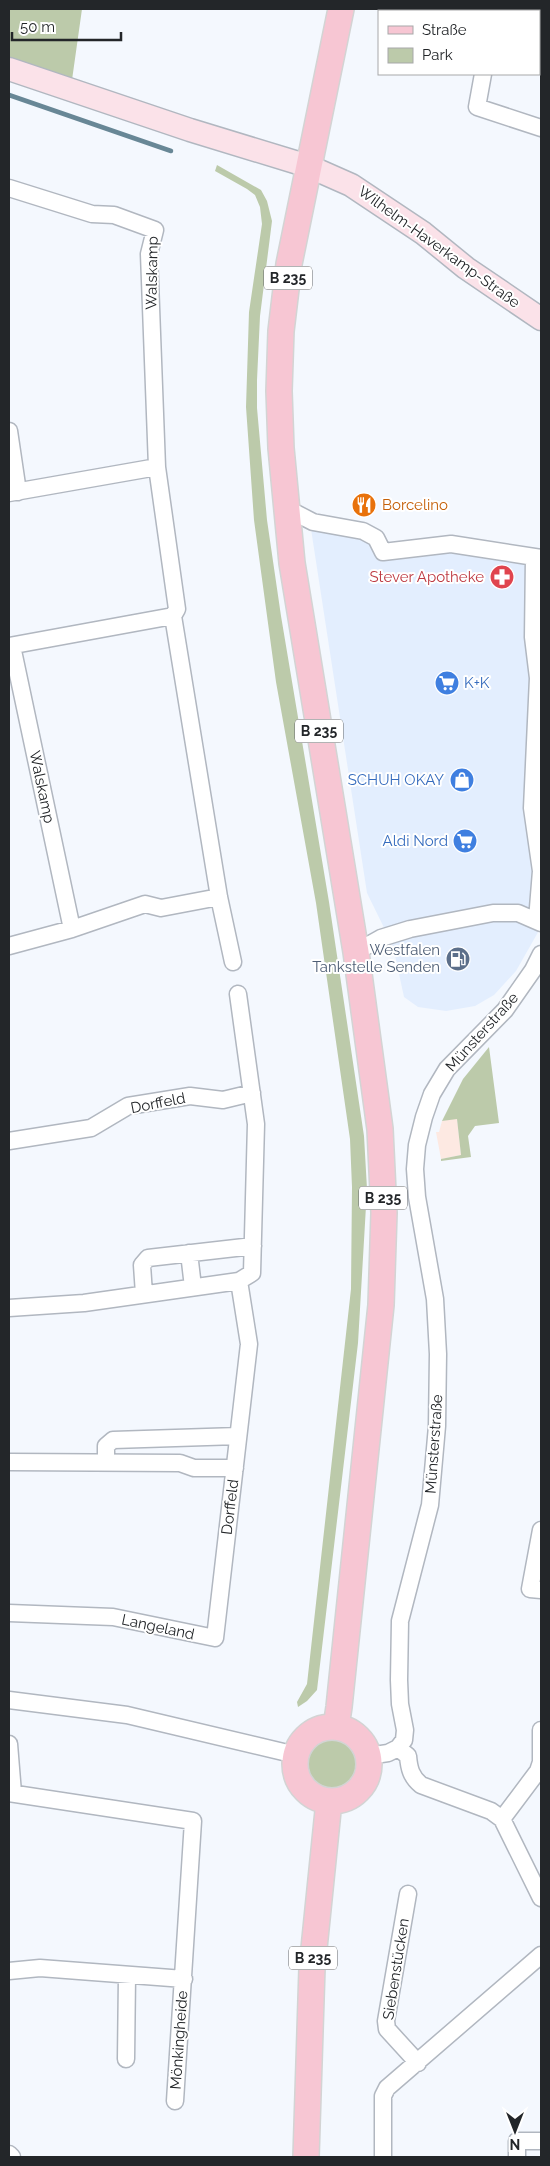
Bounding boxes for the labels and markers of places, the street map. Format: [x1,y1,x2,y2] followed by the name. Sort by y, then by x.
[351,492,377,518] restaurant icon: Borcelino
[382,496,448,514] place label: Borcelino
[489,564,515,590] pharmacy icon: Stever Apotheke
[370,568,484,586] place label: Stever Apotheke
[434,670,460,696] supermarket icon: K+K
[464,674,490,692] place label: K+K
[449,767,475,793] shop icon: SCHUH OKAY
[348,771,444,789] place label: SCHUH OKAY
[452,828,478,854] supermarket icon: Aldi Nord
[383,832,448,850] place label: Aldi Nord
[312,941,440,976] place label: Westfalen Tankstelle Senden
[445,946,471,972] fuel station icon: Westfalen Tankstelle Senden

